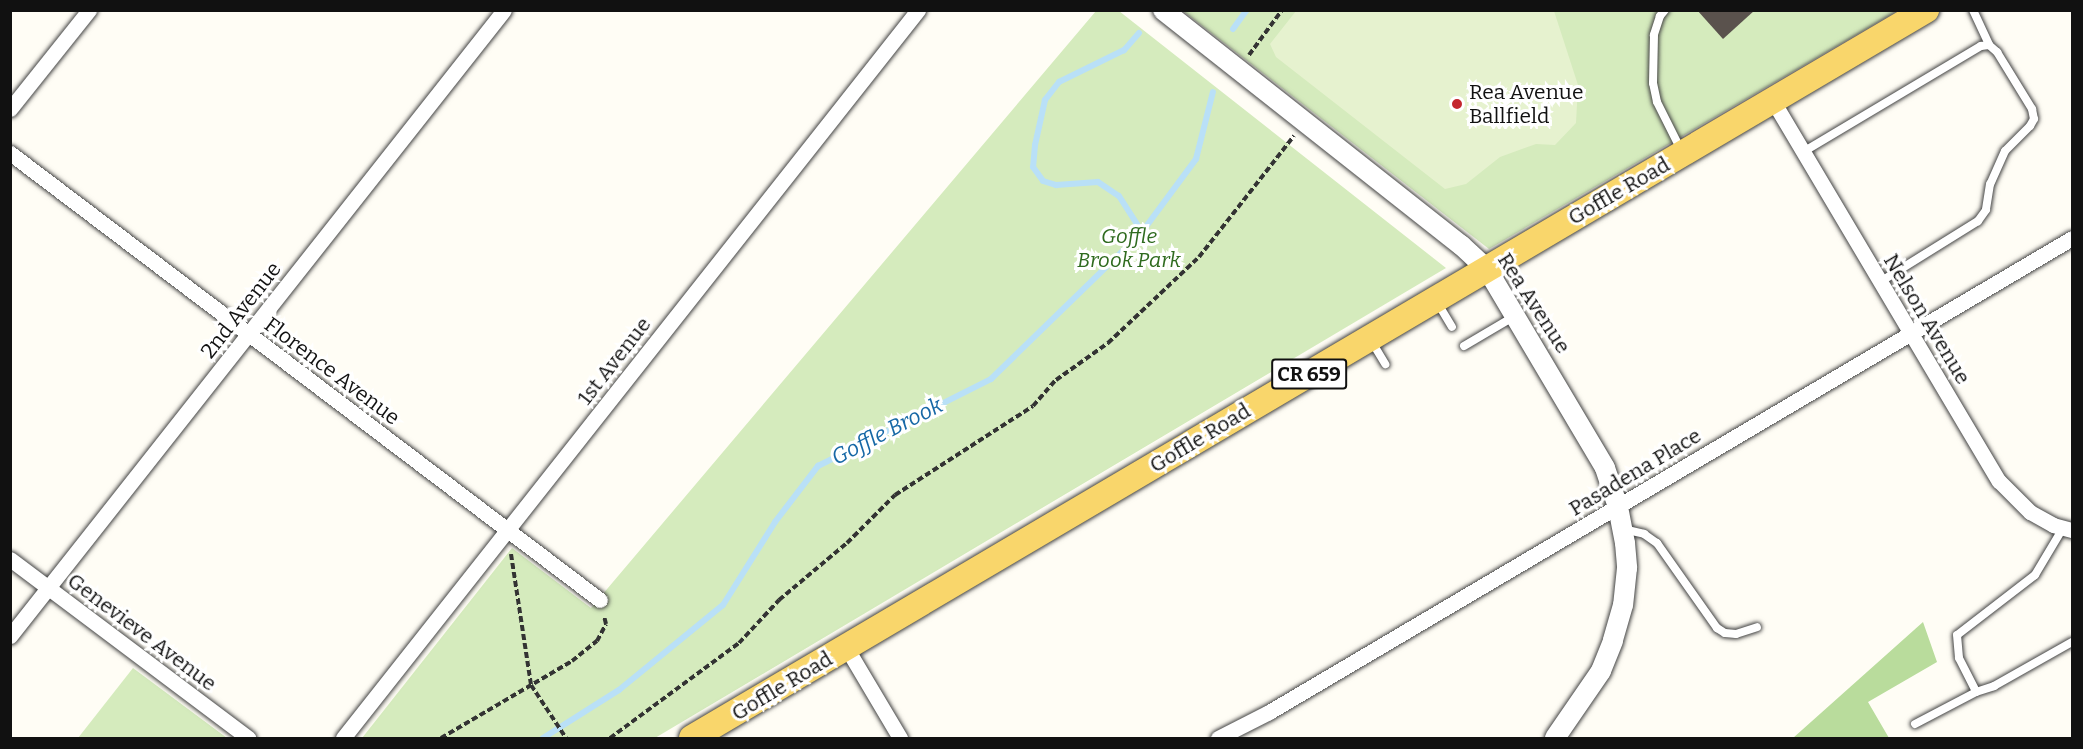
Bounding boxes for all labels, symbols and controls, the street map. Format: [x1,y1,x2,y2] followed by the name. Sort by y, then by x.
[1469,79,1583,129] place label: Rea Avenue Ballfield
[1450,97,1464,111] marker: Rea Avenue Ballfield
[1564,152,1674,230] street label: Goffle Road
[1077,223,1181,273] park label: Goffle Brook Park
[1492,248,1576,358] street label: Rea Avenue
[1878,249,1976,389] street label: Nelson Avenue
[196,257,286,363] street label: 2nd Avenue
[259,312,405,430] street label: Florence Avenue
[572,312,656,410] street label: 1st Avenue
[1270,357,1348,391] road number: CR 659
[827,392,947,470] water label: Goffle Brook
[1145,398,1255,478] street label: Goffle Road
[1565,423,1705,521] street label: Pasadena Place
[63,568,221,696] street label: Genevieve Avenue
[727,646,837,726] street label: Goffle Road

